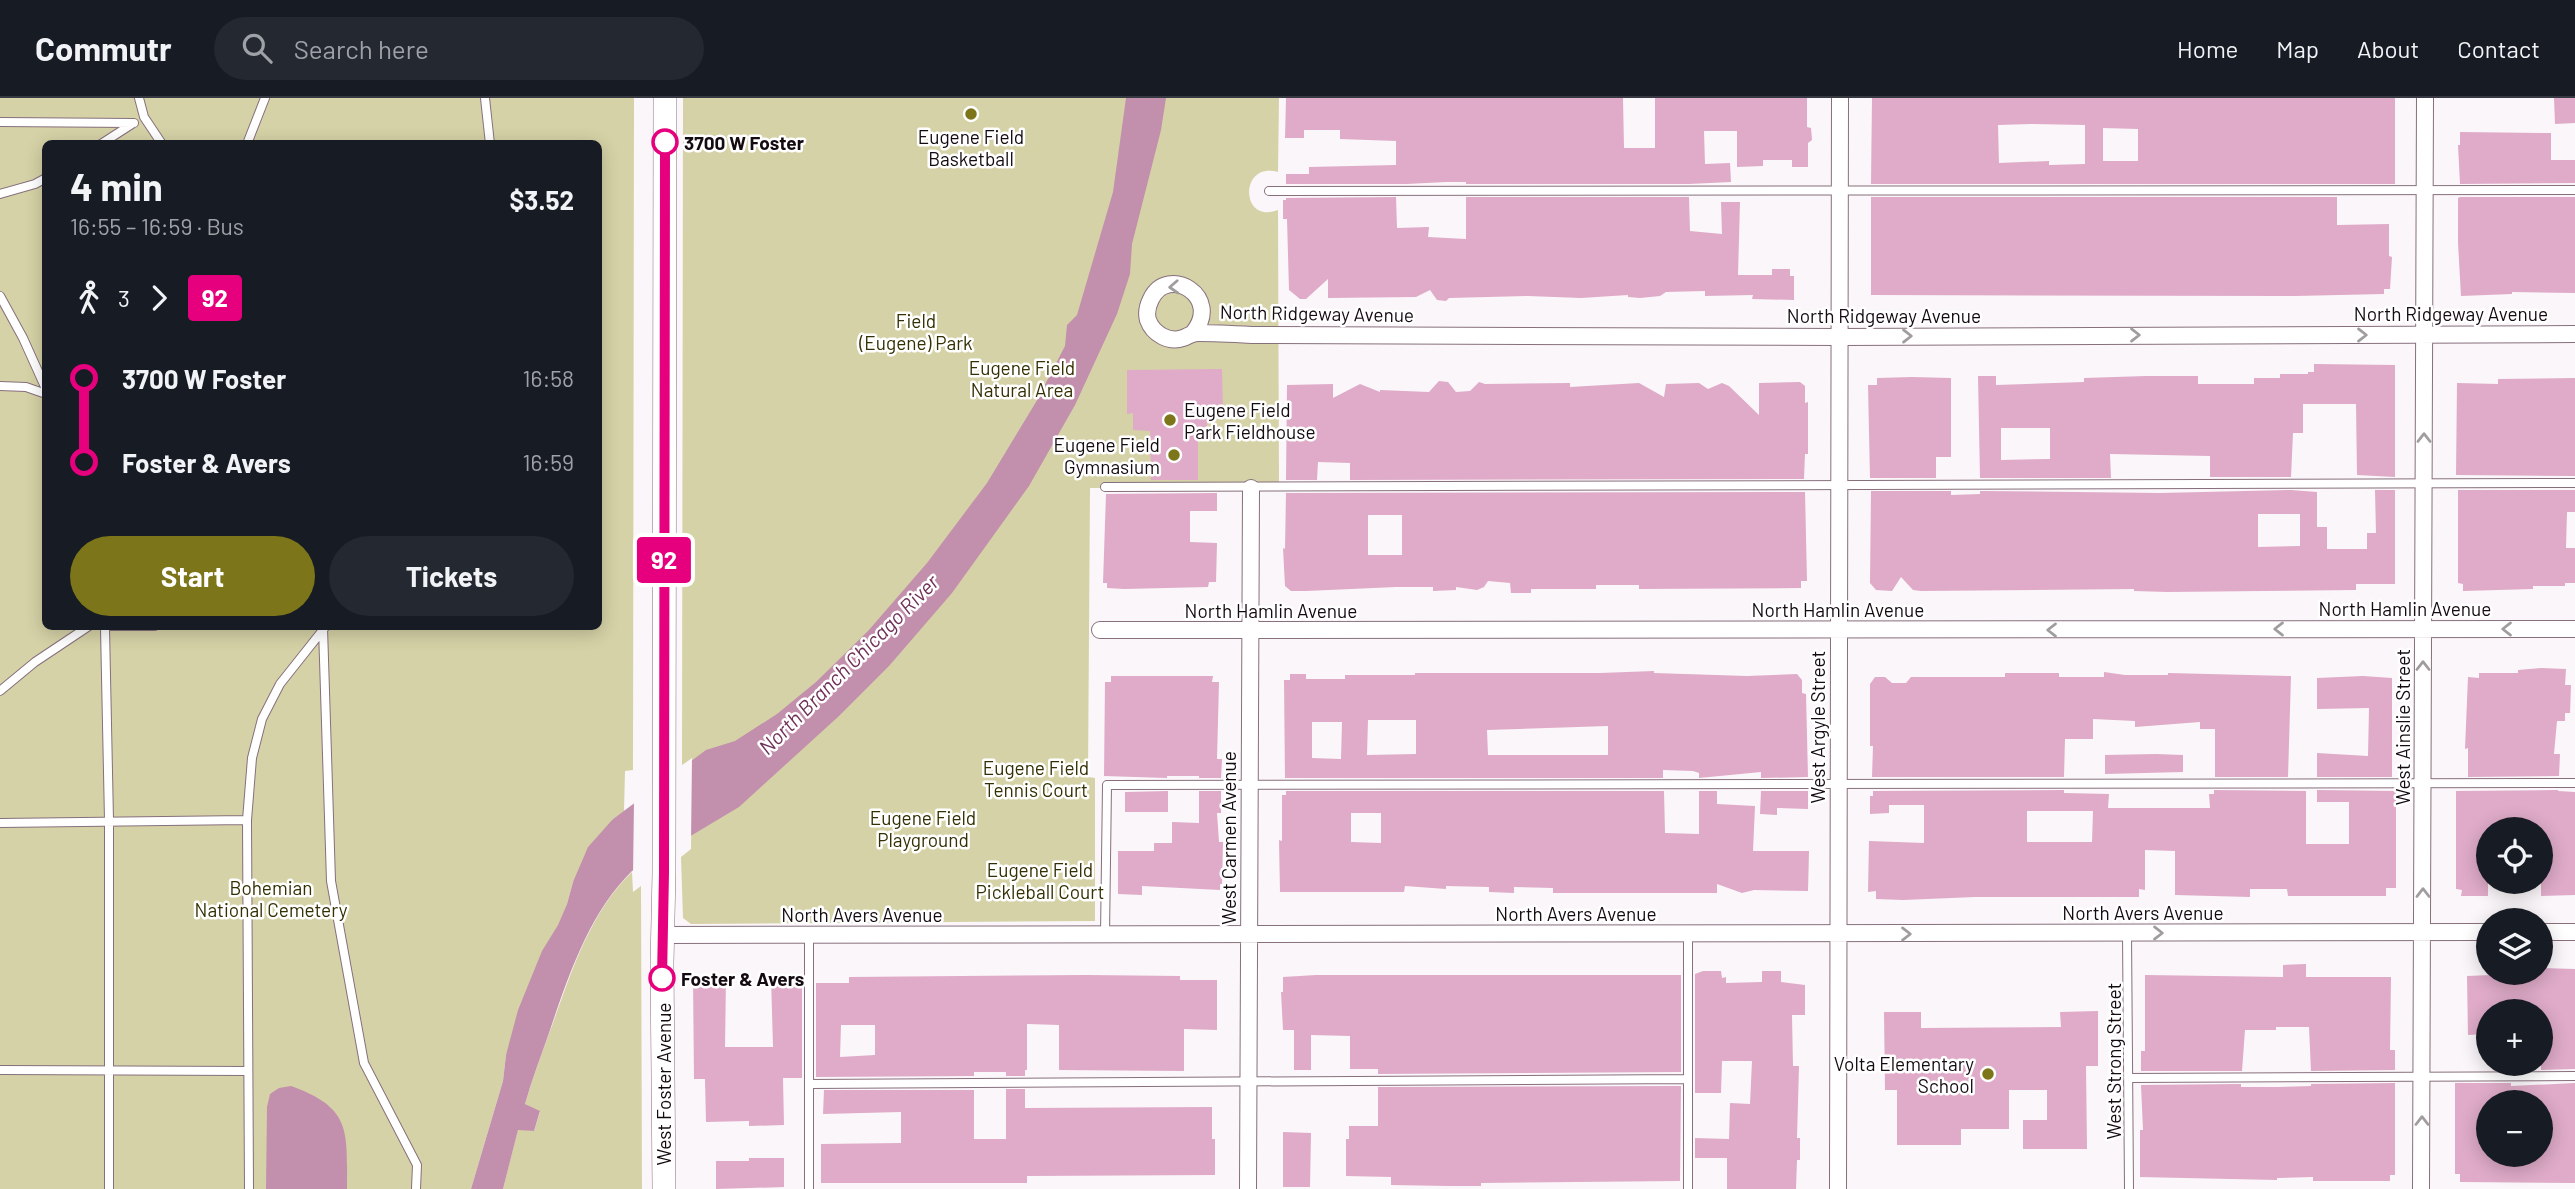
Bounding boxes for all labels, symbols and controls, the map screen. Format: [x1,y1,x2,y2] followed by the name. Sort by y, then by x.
[214,17,704,80] search box
[35,28,172,68] text: Commutr
[238,29,276,67] icon: search
[294,33,429,64] text: Search here
[2177,34,2238,63] text: Home
[2276,34,2319,63] text: Map
[2357,34,2419,63] text: About
[2457,34,2540,63] text: Contact
[963,106,979,122] marker: Eugene Field Basketball
[918,125,1024,170] place label: Eugene Field Basketball
[652,129,678,155] marker: 3700 W Foster
[684,131,805,154] place label: 3700 W Foster
[70,163,163,209] text: 4 min
[509,184,574,215] text: $3.52
[70,212,244,240] text: 16:55 – 16:59 · Bus
[70,279,108,317] icon: walk
[140,279,178,317] icon: forward
[1168,279,1179,294] one-way arrow
[202,283,228,312] text: 92
[118,284,130,312] text: 3
[1220,300,1414,326] street label: North Ridgeway Avenue
[2354,302,2548,325] street label: North Ridgeway Avenue
[1787,304,1981,327] street label: North Ridgeway Avenue
[858,309,973,354] park label: Field (Eugene) Park
[2358,327,2368,343] one-way arrow
[1903,328,1913,344] one-way arrow
[2130,328,2141,343] one-way arrow
[969,356,1075,401] park label: Eugene Field Natural Area
[122,363,286,394] text: 3700 W Foster
[523,364,574,392] text: 16:58
[1184,398,1316,443] place label: Eugene Field Park Fieldhouse
[1162,412,1178,428] marker: Eugene Field Park Fieldhouse
[1053,433,1160,478] place label: Eugene Field Gymnasium
[2416,433,2432,443] one-way arrow
[122,447,291,478] text: Foster & Avers
[1166,447,1182,463] marker: Eugene Field Gymnasium
[523,448,574,476] text: 16:59
[70,536,315,616] button: Start
[329,536,574,616] button: Tickets
[632,537,696,583] line badge: 92
[651,545,677,574] text: 92
[753,568,944,759] water label: North Branch Chicago River
[2319,597,2491,620] street label: North Hamlin Avenue
[1752,598,1924,621] street label: North Hamlin Avenue
[1185,599,1357,622] street label: North Hamlin Avenue
[2274,621,2284,637] one-way arrow
[2501,621,2512,637] one-way arrow
[2046,622,2057,638] one-way arrow
[2391,649,2414,805] street label: West Ainslie Street
[1806,651,1829,803] street label: West Argyle Street
[2415,660,2431,671] one-way arrow
[1217,751,1240,925] street label: West Carmen Avenue
[983,756,1089,801] park label: Eugene Field Tennis Court
[870,806,976,851] park label: Eugene Field Playground
[2476,817,2553,1167] map controls
[2476,817,2553,894] button: locate
[976,858,1104,903] park label: Eugene Field Pickleball Court
[195,876,348,921] park label: Bohemian National Cemetery
[2415,888,2431,898] one-way arrow
[2062,901,2224,924] street label: North Avers Avenue
[1495,902,1657,925] street label: North Avers Avenue
[781,903,943,926] street label: North Avers Avenue
[2476,908,2553,985] button: layers
[2153,925,2163,941] one-way arrow
[1900,926,1911,941] one-way arrow
[649,965,675,991] marker: Foster & Avers
[681,967,804,990] place label: Foster & Avers
[2102,983,2125,1139] street label: West Strong Street
[2476,999,2553,1076] button: +
[652,1003,675,1165] street label: West Foster Avenue
[1834,1052,1974,1097] place label: Volta Elementary School
[1980,1066,1996,1082] marker: Volta Elementary School
[2476,1090,2553,1167] button: −
[2414,1115,2430,1126] one-way arrow

